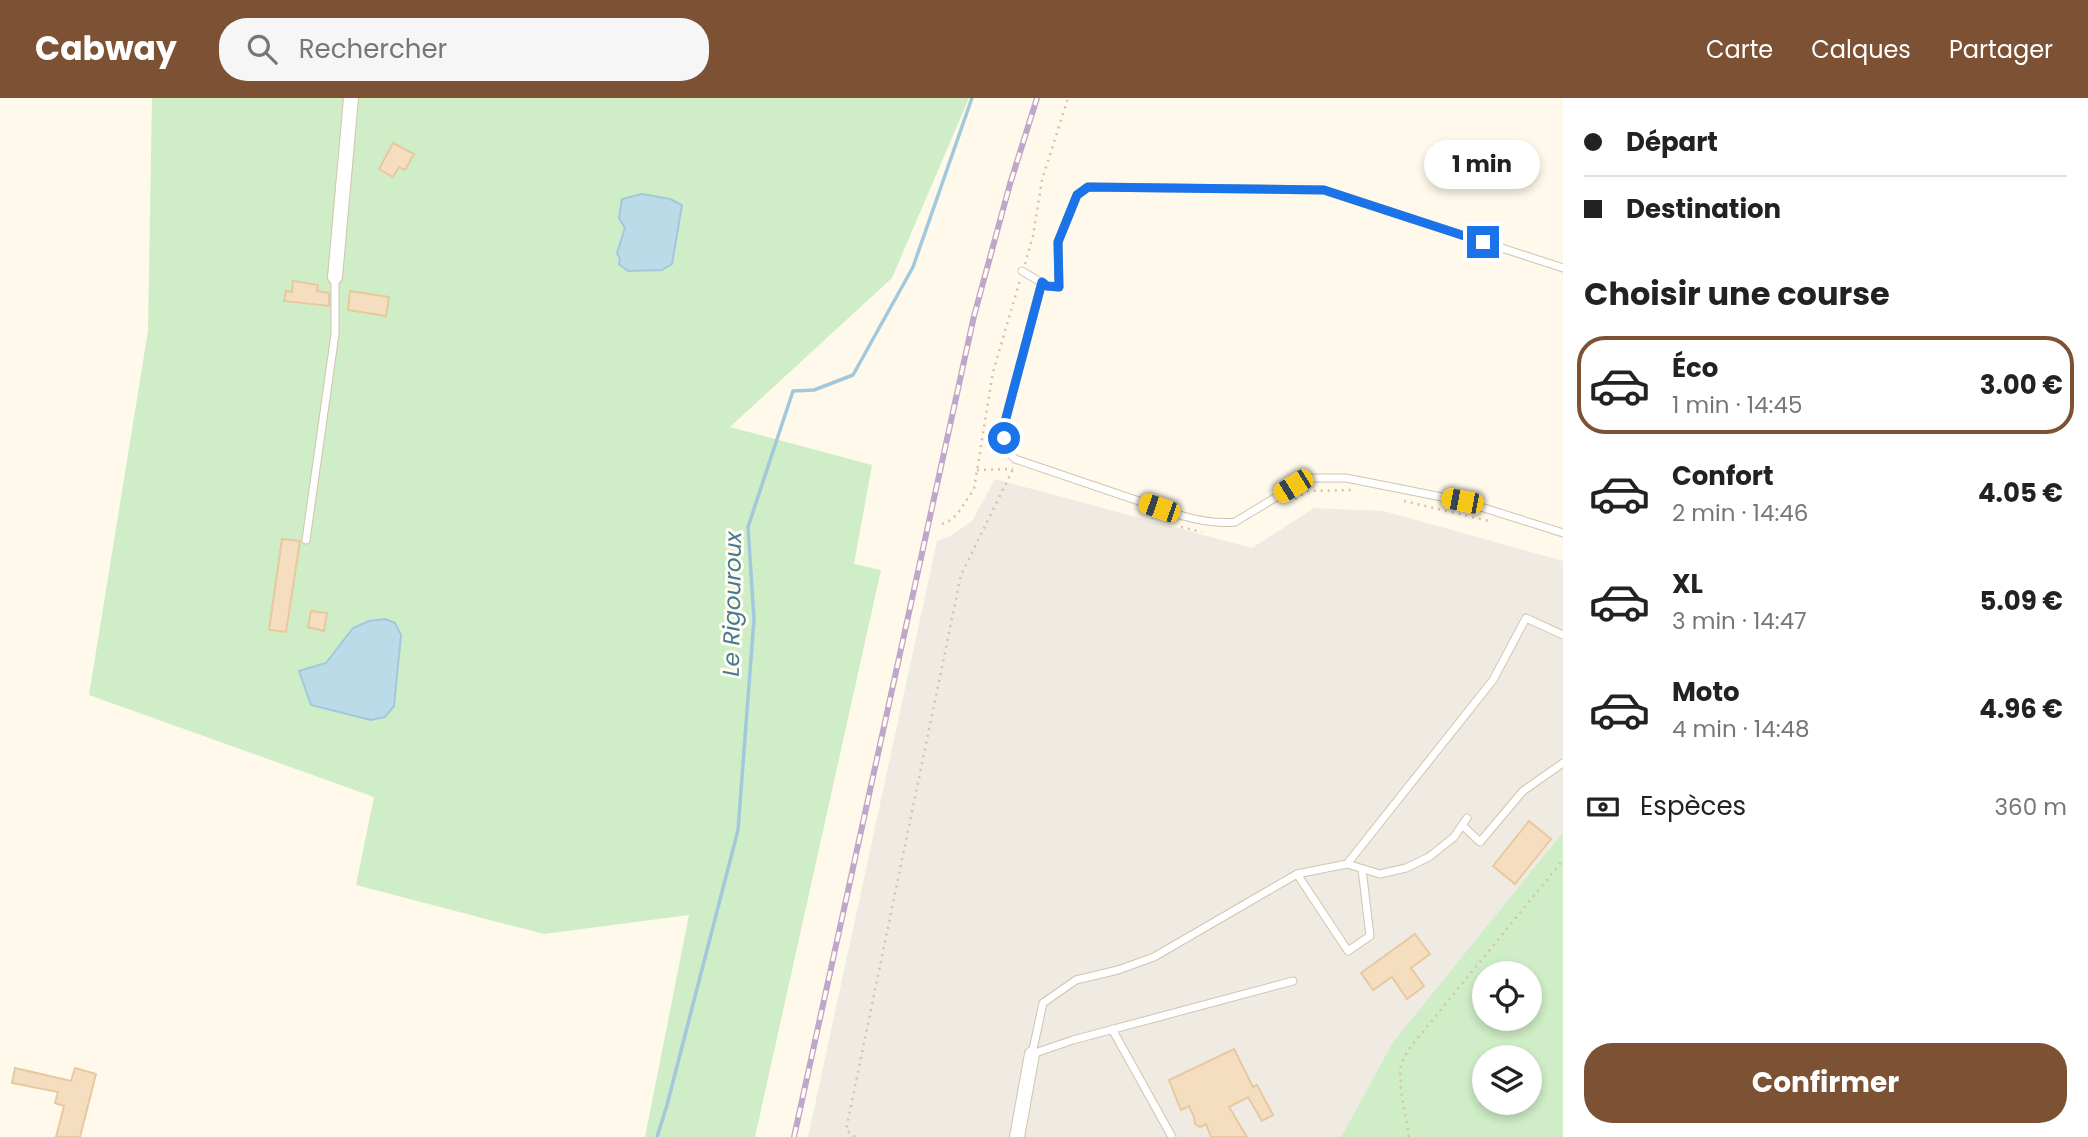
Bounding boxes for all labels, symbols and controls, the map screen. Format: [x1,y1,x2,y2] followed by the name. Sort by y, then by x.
[219,18,709,81] search box
[35,25,177,72] text: Cabway
[243,30,281,68] icon: search
[299,31,447,67] text: Rechercher
[1706,33,1773,66] text: Carte
[1811,33,1911,66] text: Calques
[1949,33,2053,66] text: Partager
[1626,124,1718,160] text: Départ
[1425,141,1541,190] callout: 1 min
[1452,148,1512,180] text: 1 min
[1626,191,1781,227] text: Destination
[1467,226,1499,258] route end
[1584,271,1890,316] text: Choisir une course
[1672,350,1718,386] text: Éco
[1588,354,1651,417] icon: car
[1980,367,2063,403] text: 3.00 €
[1672,389,1802,421] text: 1 min · 14:45
[988,422,1020,454] route start
[1672,458,1774,494] text: Confort
[1588,462,1651,525] icon: car
[1270,466,1317,506] car
[1978,475,2063,511] text: 4.05 €
[1440,487,1485,515] car
[1136,491,1183,525] car
[1672,497,1808,529] text: 2 min · 14:46
[715,530,749,677] water label: Le Rigouroux
[1672,566,1703,602] text: XL
[1588,570,1651,633] icon: car
[1980,583,2063,619] text: 5.09 €
[1672,605,1807,637] text: 3 min · 14:47
[1672,674,1740,710] text: Moto
[1588,678,1651,741] icon: car
[1979,691,2063,727] text: 4.96 €
[1672,713,1810,745] text: 4 min · 14:48
[1584,788,1622,826] icon: cash
[1640,788,1746,824] text: Espèces
[1995,791,2067,823] text: 360 m
[1472,961,1542,1115] map controls
[1472,961,1542,1031] button: locate
[1584,1043,2067,1123] button: Confirmer
[1472,1045,1542,1115] button: layers

